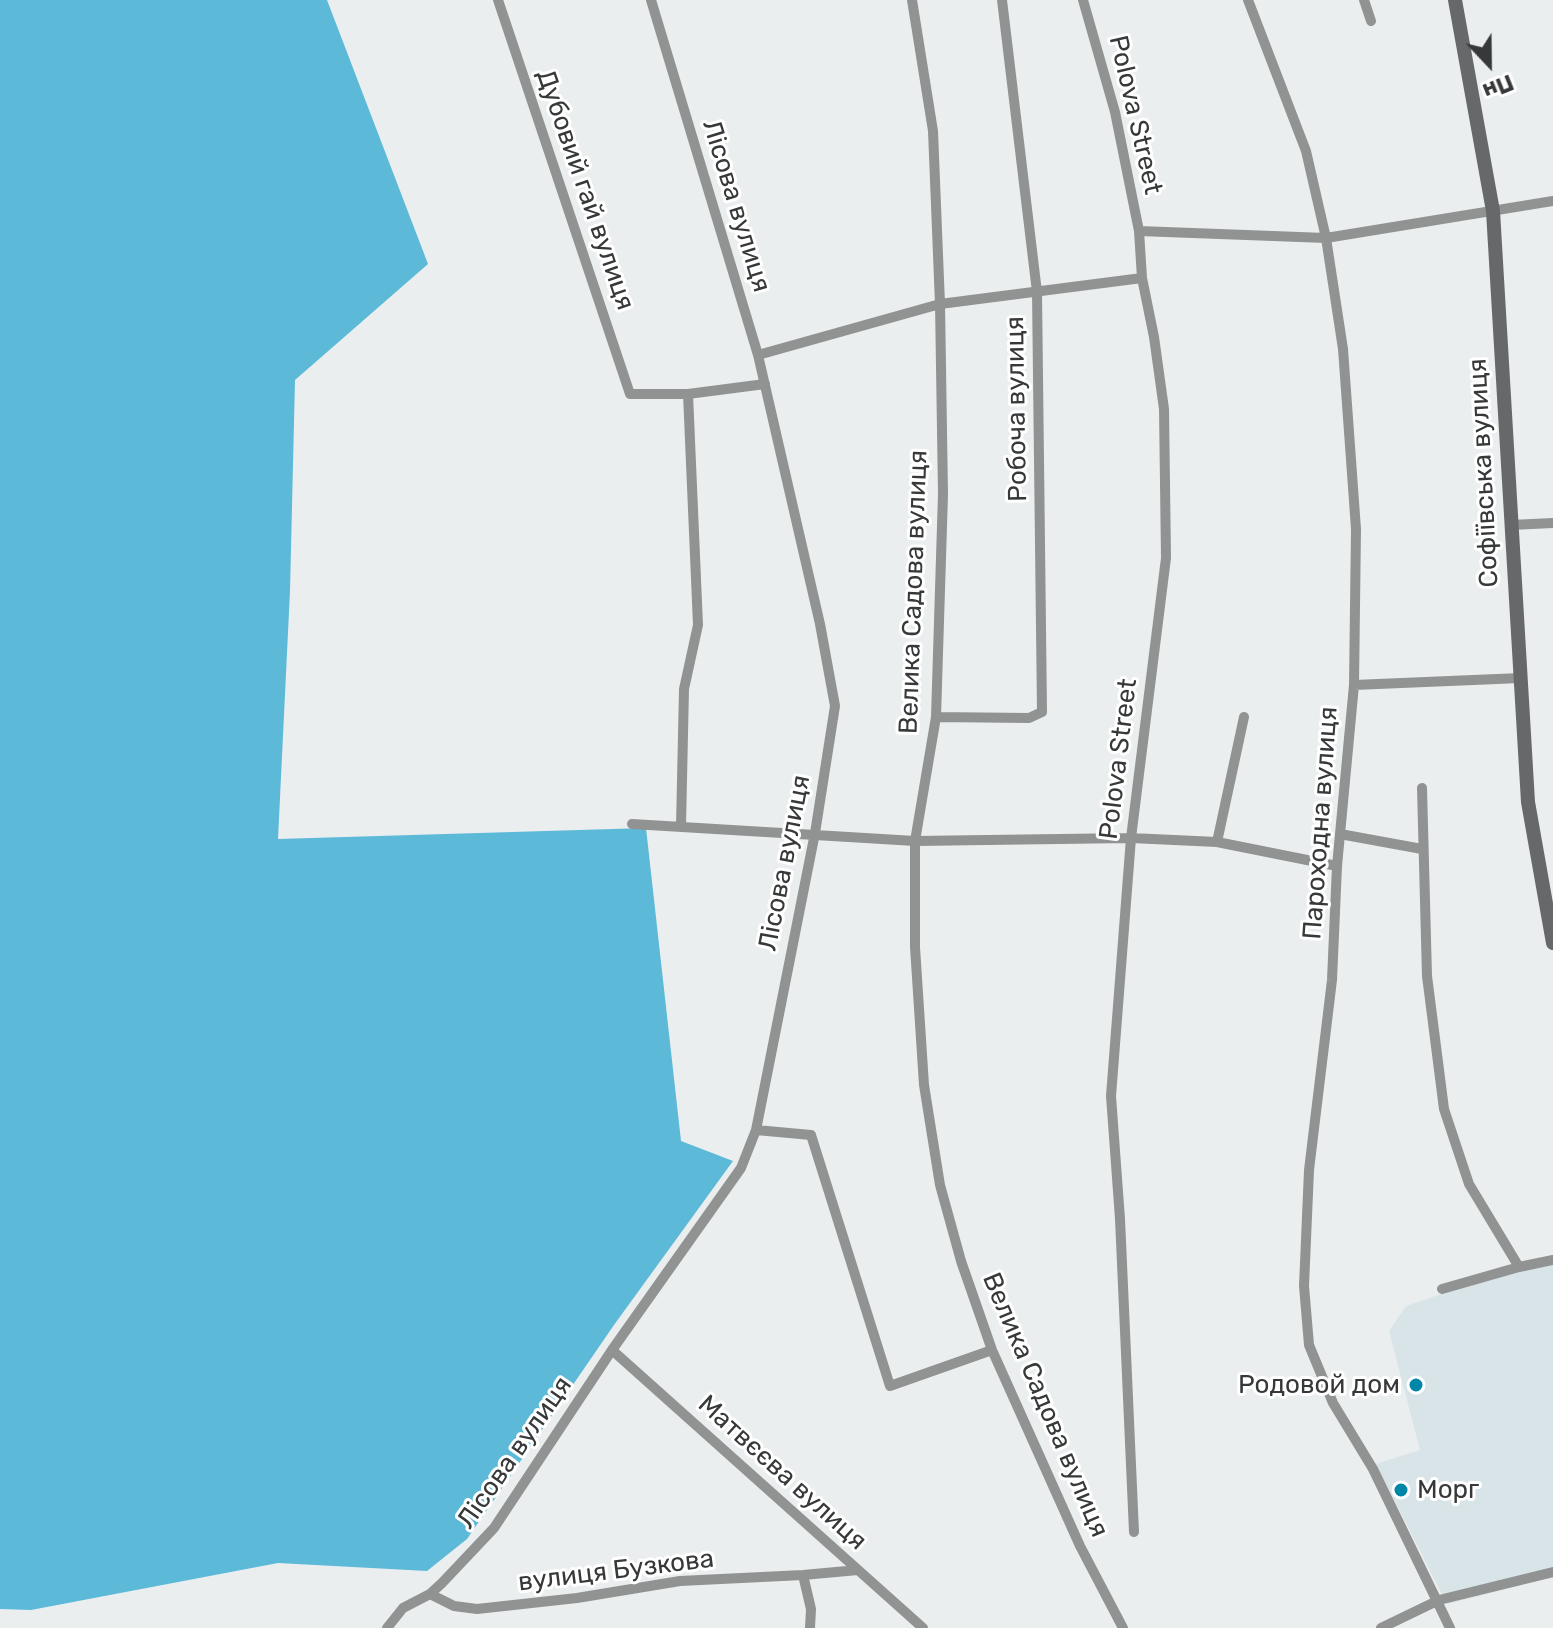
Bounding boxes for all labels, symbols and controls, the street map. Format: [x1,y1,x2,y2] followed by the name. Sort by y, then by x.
[1449,24,1529,104] north arrow
[1102,33,1168,197] street label: Polova Street
[529,66,641,314] street label: Дубовий гай вулиця
[1479,68,1517,105] text: Пн
[695,116,777,296] street label: Лісова вулиця
[1000,316,1034,502] street label: Робоча вулиця
[1462,358,1506,588] street label: Софіївська вулиця
[893,450,935,734] street label: Велика Садова вулиця
[1094,677,1144,841] street label: Polova Street
[1297,705,1345,941] street label: Пароходна вулиця
[753,772,817,954] street label: Лісова вулиця
[975,1268,1115,1542] street label: Велика Садова вулиця
[1238,1369,1400,1401] place label: Родовой дом
[451,1371,579,1535] street label: Лісова вулиця
[1407,1376,1425,1394] marker: Родовой дом
[691,1389,873,1557] street label: Матвєєва вулиця
[1417,1474,1479,1506] place label: Морг
[1392,1481,1410,1499] marker: Морг
[516,1544,716,1598] street label: вулиця Бузкова

